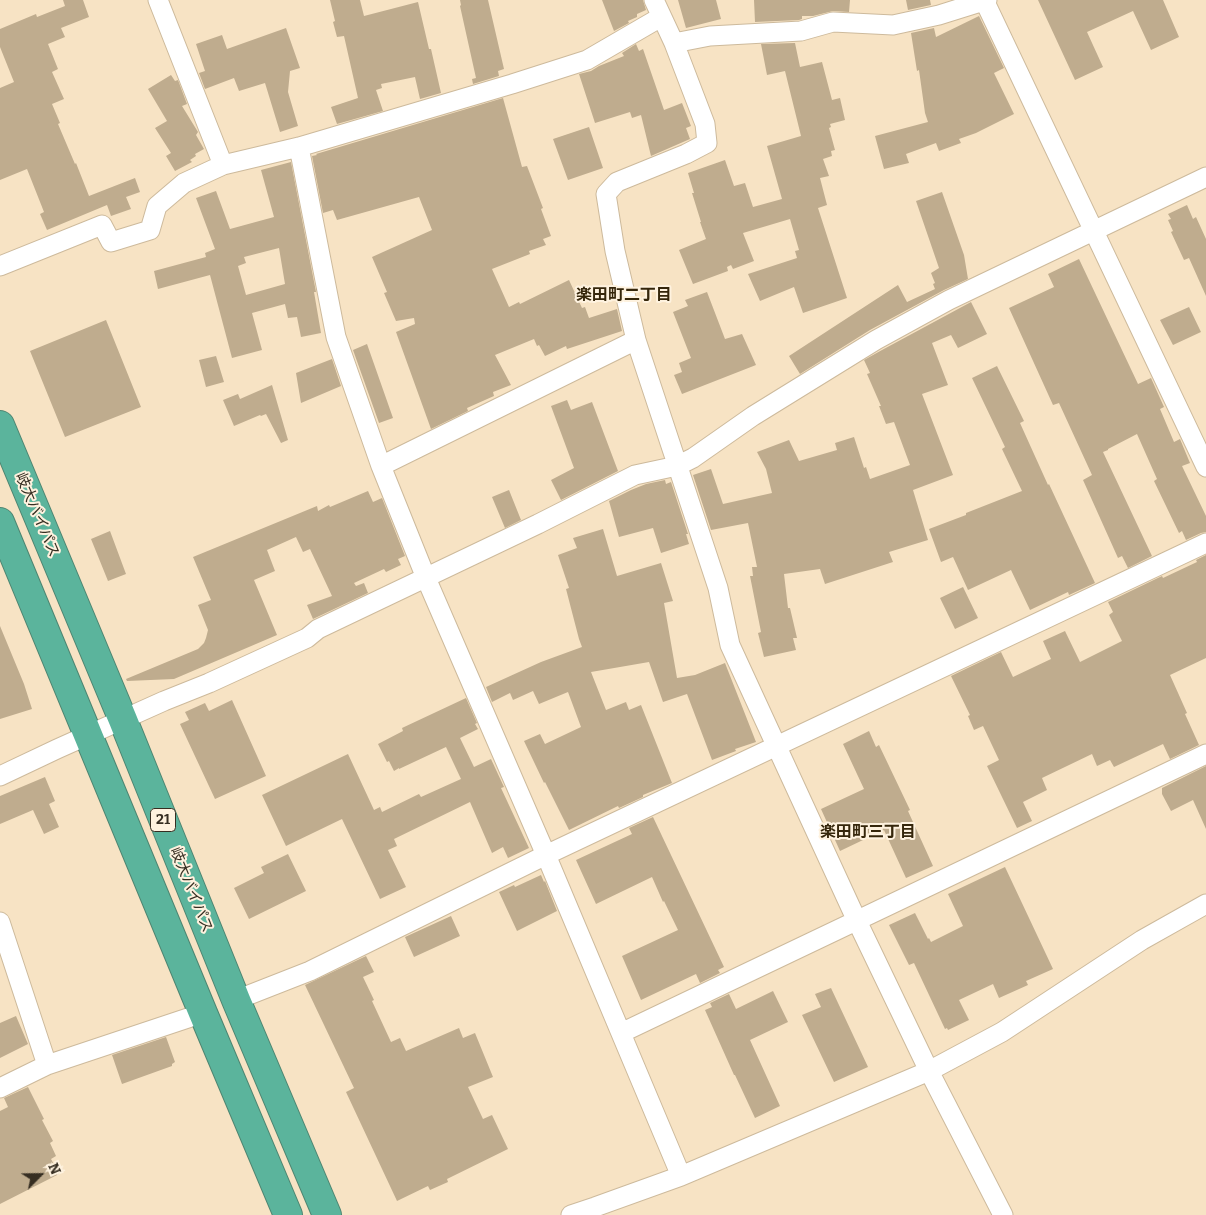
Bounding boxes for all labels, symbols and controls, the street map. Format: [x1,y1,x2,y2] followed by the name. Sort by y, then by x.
[576,286,672,306] district label: 楽田町二丁目
[11,470,63,560] street label: 岐大バイパス
[150,808,176,832] road number: 21
[820,823,916,843] district label: 楽田町三丁目
[166,845,216,935] street label: 岐大バイパス
[15,1150,65,1200] north arrow
[44,1161,64,1177] text: N

